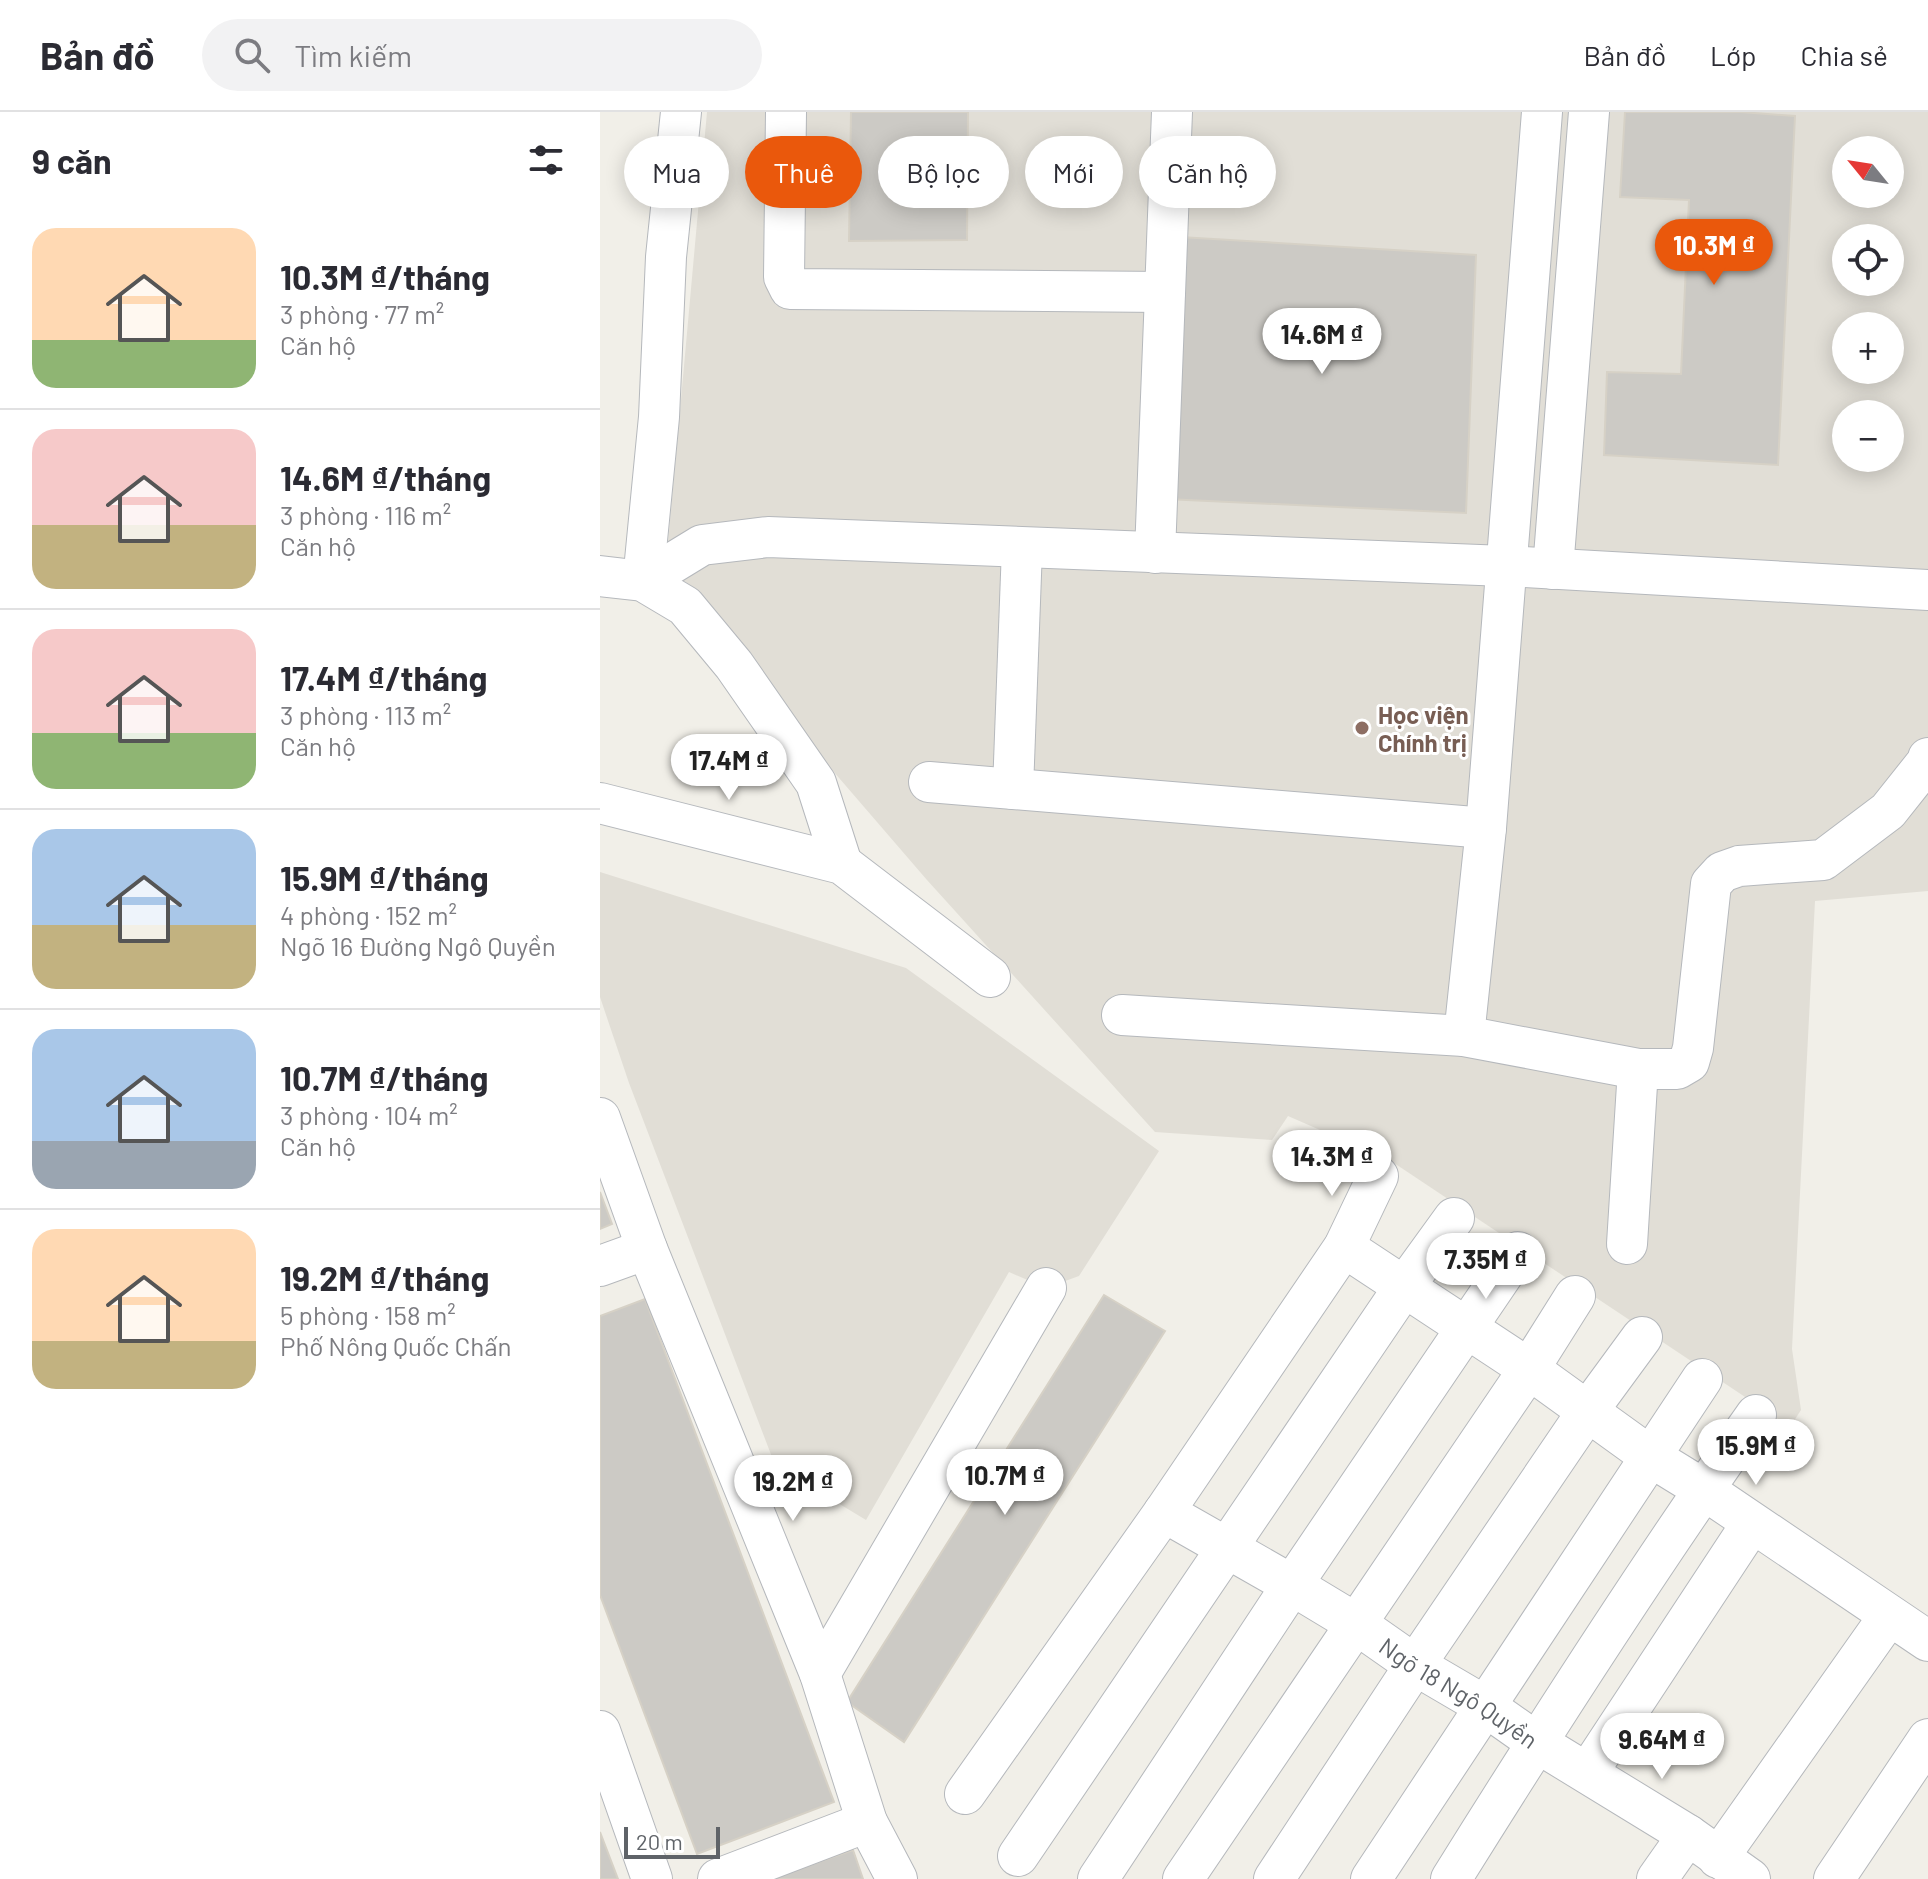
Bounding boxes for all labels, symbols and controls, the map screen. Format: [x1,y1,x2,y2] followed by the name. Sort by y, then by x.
[202,19,762,91] search box
[40,32,154,78] text: Bản đồ
[230,33,274,77] icon: search
[294,37,412,73] text: Tìm kiếm
[1583,38,1666,72] text: Bản đồ
[1710,38,1756,72] text: Lớp
[1800,38,1888,72] text: Chia sẻ
[624,136,729,208] chip: Mua
[745,136,862,208] chip: Thuê
[878,136,1009,208] chip: Bộ lọc
[1025,136,1123,208] chip: Mới
[1139,136,1276,208] chip: Căn hộ
[1832,136,1904,208] north arrow
[1832,136,1904,472] map controls
[524,138,568,182] icon: filters
[32,140,112,181] text: 9 căn
[1640,219,1788,287] pin: 10.3M ₫
[1832,224,1904,296] button: locate
[1673,229,1755,260] text: 10.3M ₫
[280,256,490,297] text: 10.3M ₫/tháng
[96,260,192,356] icon: home
[280,298,444,329] text: 3 phòng · 77 m²
[1248,308,1396,376] pin: 14.6M ₫
[1832,312,1904,384] button: +
[1280,318,1364,349] text: 14.6M ₫
[280,329,356,360] text: Căn hộ
[1832,400,1904,472] button: −
[280,457,491,498] text: 14.6M ₫/tháng
[96,461,192,557] icon: home
[280,499,451,530] text: 3 phòng · 116 m²
[280,530,356,561] text: Căn hộ
[280,657,487,698] text: 17.4M ₫/tháng
[96,661,192,757] icon: home
[280,699,451,730] text: 3 phòng · 113 m²
[1378,700,1469,757] place label: Học viện Chính trị
[1353,719,1371,737] marker: Học viện Chính trị
[280,730,356,761] text: Căn hộ
[655,734,803,802] pin: 17.4M ₫
[689,744,769,775] text: 17.4M ₫
[280,857,489,898] text: 15.9M ₫/tháng
[96,861,192,957] icon: home
[280,899,457,930] text: 4 phòng · 152 m²
[280,930,556,961] text: Ngõ 16 Đường Ngô Quyền
[280,1057,489,1098] text: 10.7M ₫/tháng
[96,1061,192,1157] icon: home
[280,1099,458,1130] text: 3 phòng · 104 m²
[280,1130,356,1161] text: Căn hộ
[1258,1130,1406,1198] pin: 14.3M ₫
[1290,1140,1374,1171] text: 14.3M ₫
[1412,1233,1560,1301] pin: 7.35M ₫
[1444,1243,1528,1274] text: 7.35M ₫
[280,1257,489,1298] text: 19.2M ₫/tháng
[96,1261,192,1357] icon: home
[280,1299,456,1330] text: 5 phòng · 158 m²
[280,1330,512,1361] text: Phố Nông Quốc Chấn
[1682,1419,1830,1487] pin: 15.9M ₫
[1715,1429,1797,1460] text: 15.9M ₫
[931,1449,1079,1517] pin: 10.7M ₫
[719,1455,867,1523] pin: 19.2M ₫
[964,1459,1046,1490] text: 10.7M ₫
[752,1465,834,1496] text: 19.2M ₫
[1374,1631,1544,1754] street label: Ngõ 18 Ngô Quyền
[1588,1713,1736,1781] pin: 9.64M ₫
[1618,1723,1706,1754] text: 9.64M ₫
[624,1823,720,1859] scale bar
[636,1828,683,1854] text: 20 m

